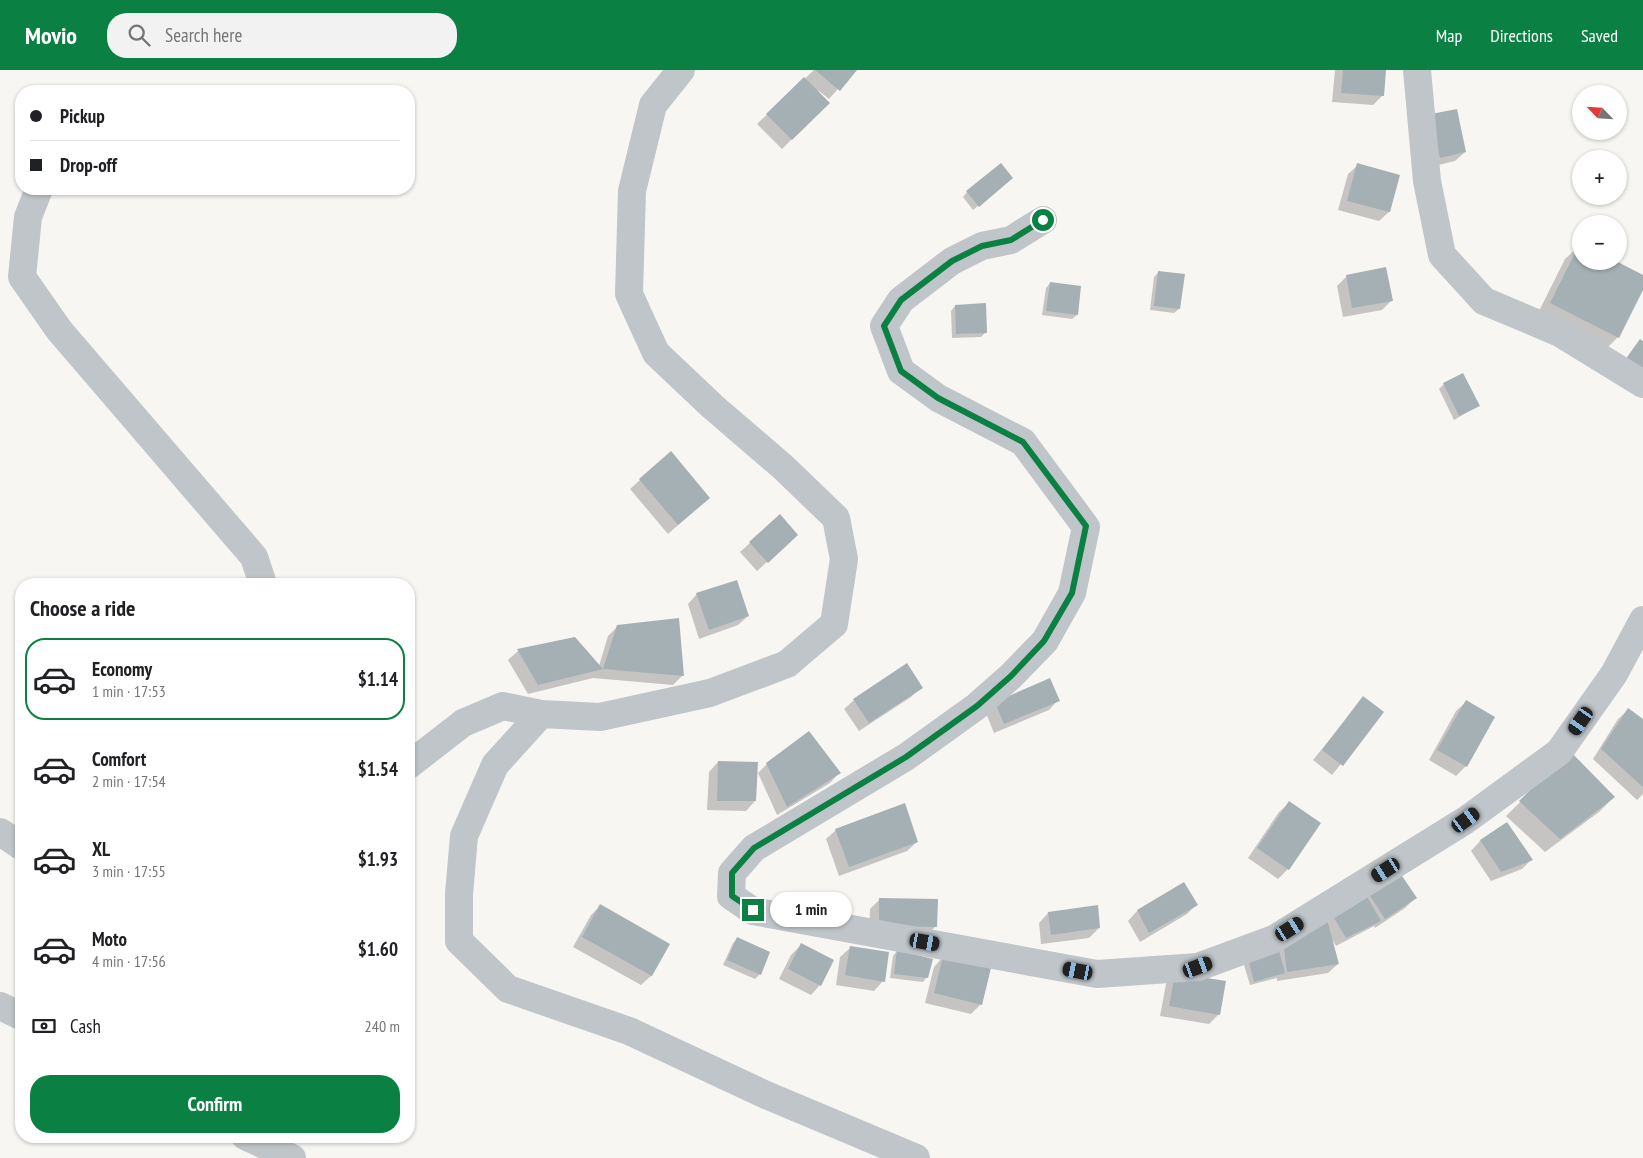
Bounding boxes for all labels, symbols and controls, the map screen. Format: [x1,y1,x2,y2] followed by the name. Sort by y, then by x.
[107,13,457,58] search box
[25,20,77,51] text: Movio
[125,21,153,49] icon: search
[165,23,242,47] text: Search here
[1436,24,1462,47] text: Map
[1490,24,1553,47] text: Directions
[1581,24,1618,47] text: Saved
[1572,85,1628,140] north arrow
[1572,85,1627,270] map controls
[60,104,105,128] text: Pickup
[1572,150,1627,205] button: +
[60,153,117,177] text: Drop-off
[1032,209,1054,231] route start
[1572,215,1627,270] button: −
[30,594,135,622] text: Choose a ride
[32,657,77,702] icon: car
[92,657,152,681] text: Economy
[358,667,398,691] text: $1.14
[92,681,166,701] text: 1 min · 17:53
[1566,704,1595,738] car
[32,747,77,792] icon: car
[92,747,146,771] text: Comfort
[358,757,398,781] text: $1.54
[92,771,166,791] text: 2 min · 17:54
[1449,805,1482,835] car
[32,837,77,882] icon: car
[92,837,110,861] text: XL
[358,847,398,871] text: $1.93
[1369,856,1402,884] car
[92,861,166,881] text: 3 min · 17:55
[770,892,853,928] callout: 1 min
[742,899,764,921] route end
[795,899,827,919] text: 1 min
[1273,915,1306,943] car
[32,927,77,972] icon: car
[92,927,127,951] text: Moto
[908,932,941,952] car
[358,937,398,961] text: $1.60
[92,951,166,971] text: 4 min · 17:56
[1181,955,1214,979] car
[1061,961,1094,981] car
[30,1012,58,1040] icon: cash
[70,1014,101,1038] text: Cash
[365,1016,400,1036] text: 240 m
[30,1075,400,1133] button: Confirm

